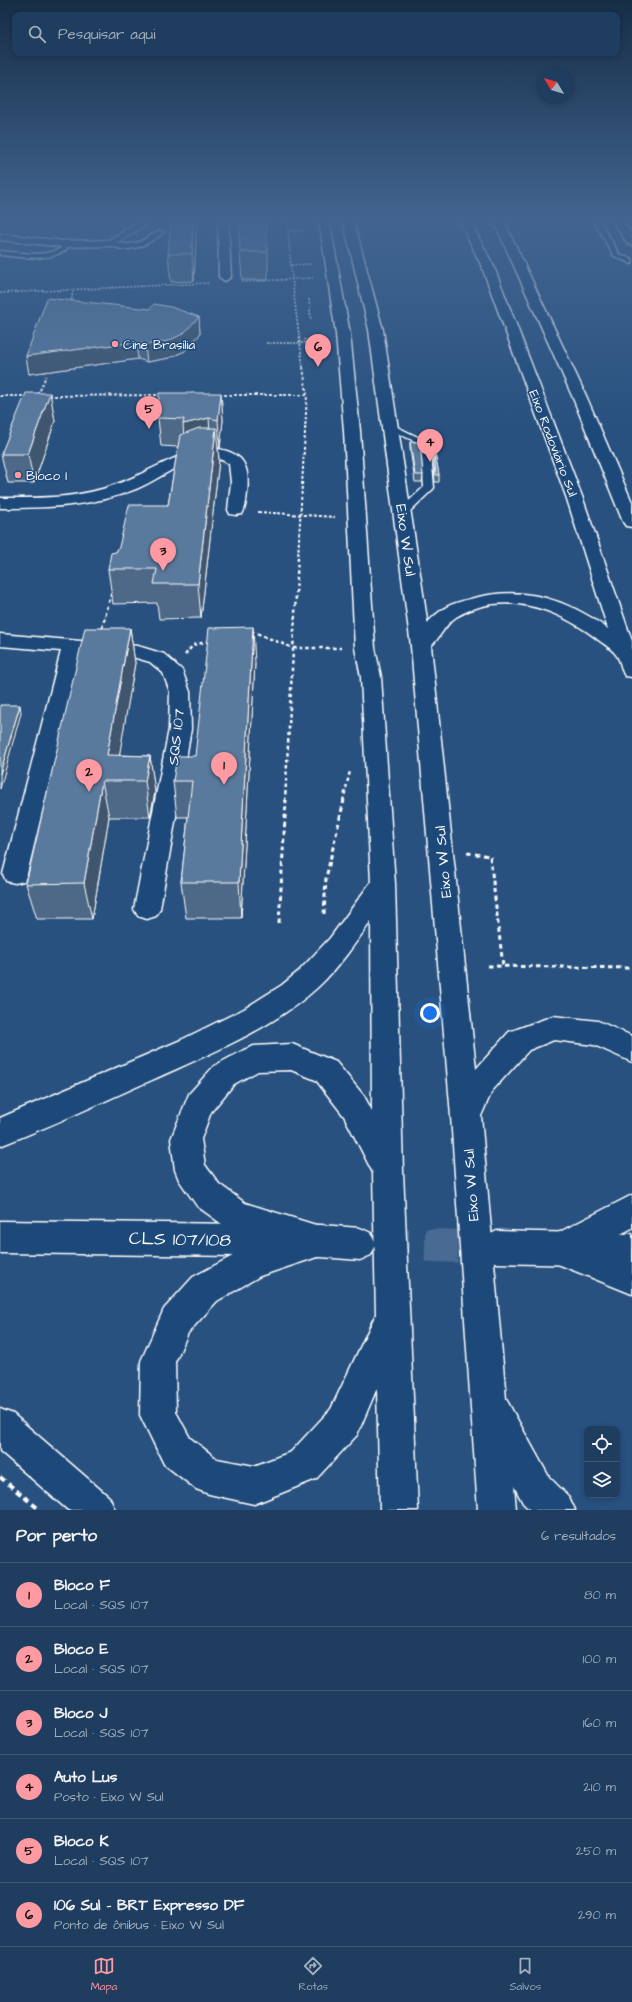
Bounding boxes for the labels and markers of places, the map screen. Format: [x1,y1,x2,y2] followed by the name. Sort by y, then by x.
[305,334,331,367] pin: 6
[123,336,195,354] place label: Cine Brasília
[110,339,120,349] marker: Cine Brasília
[136,396,162,429] pin: 5
[417,429,443,462] pin: 4
[26,467,67,485] place label: Bloco I
[13,470,23,480] marker: Bloco I
[150,538,176,571] pin: 3
[211,752,237,785] pin: 1
[76,759,102,792] pin: 2

